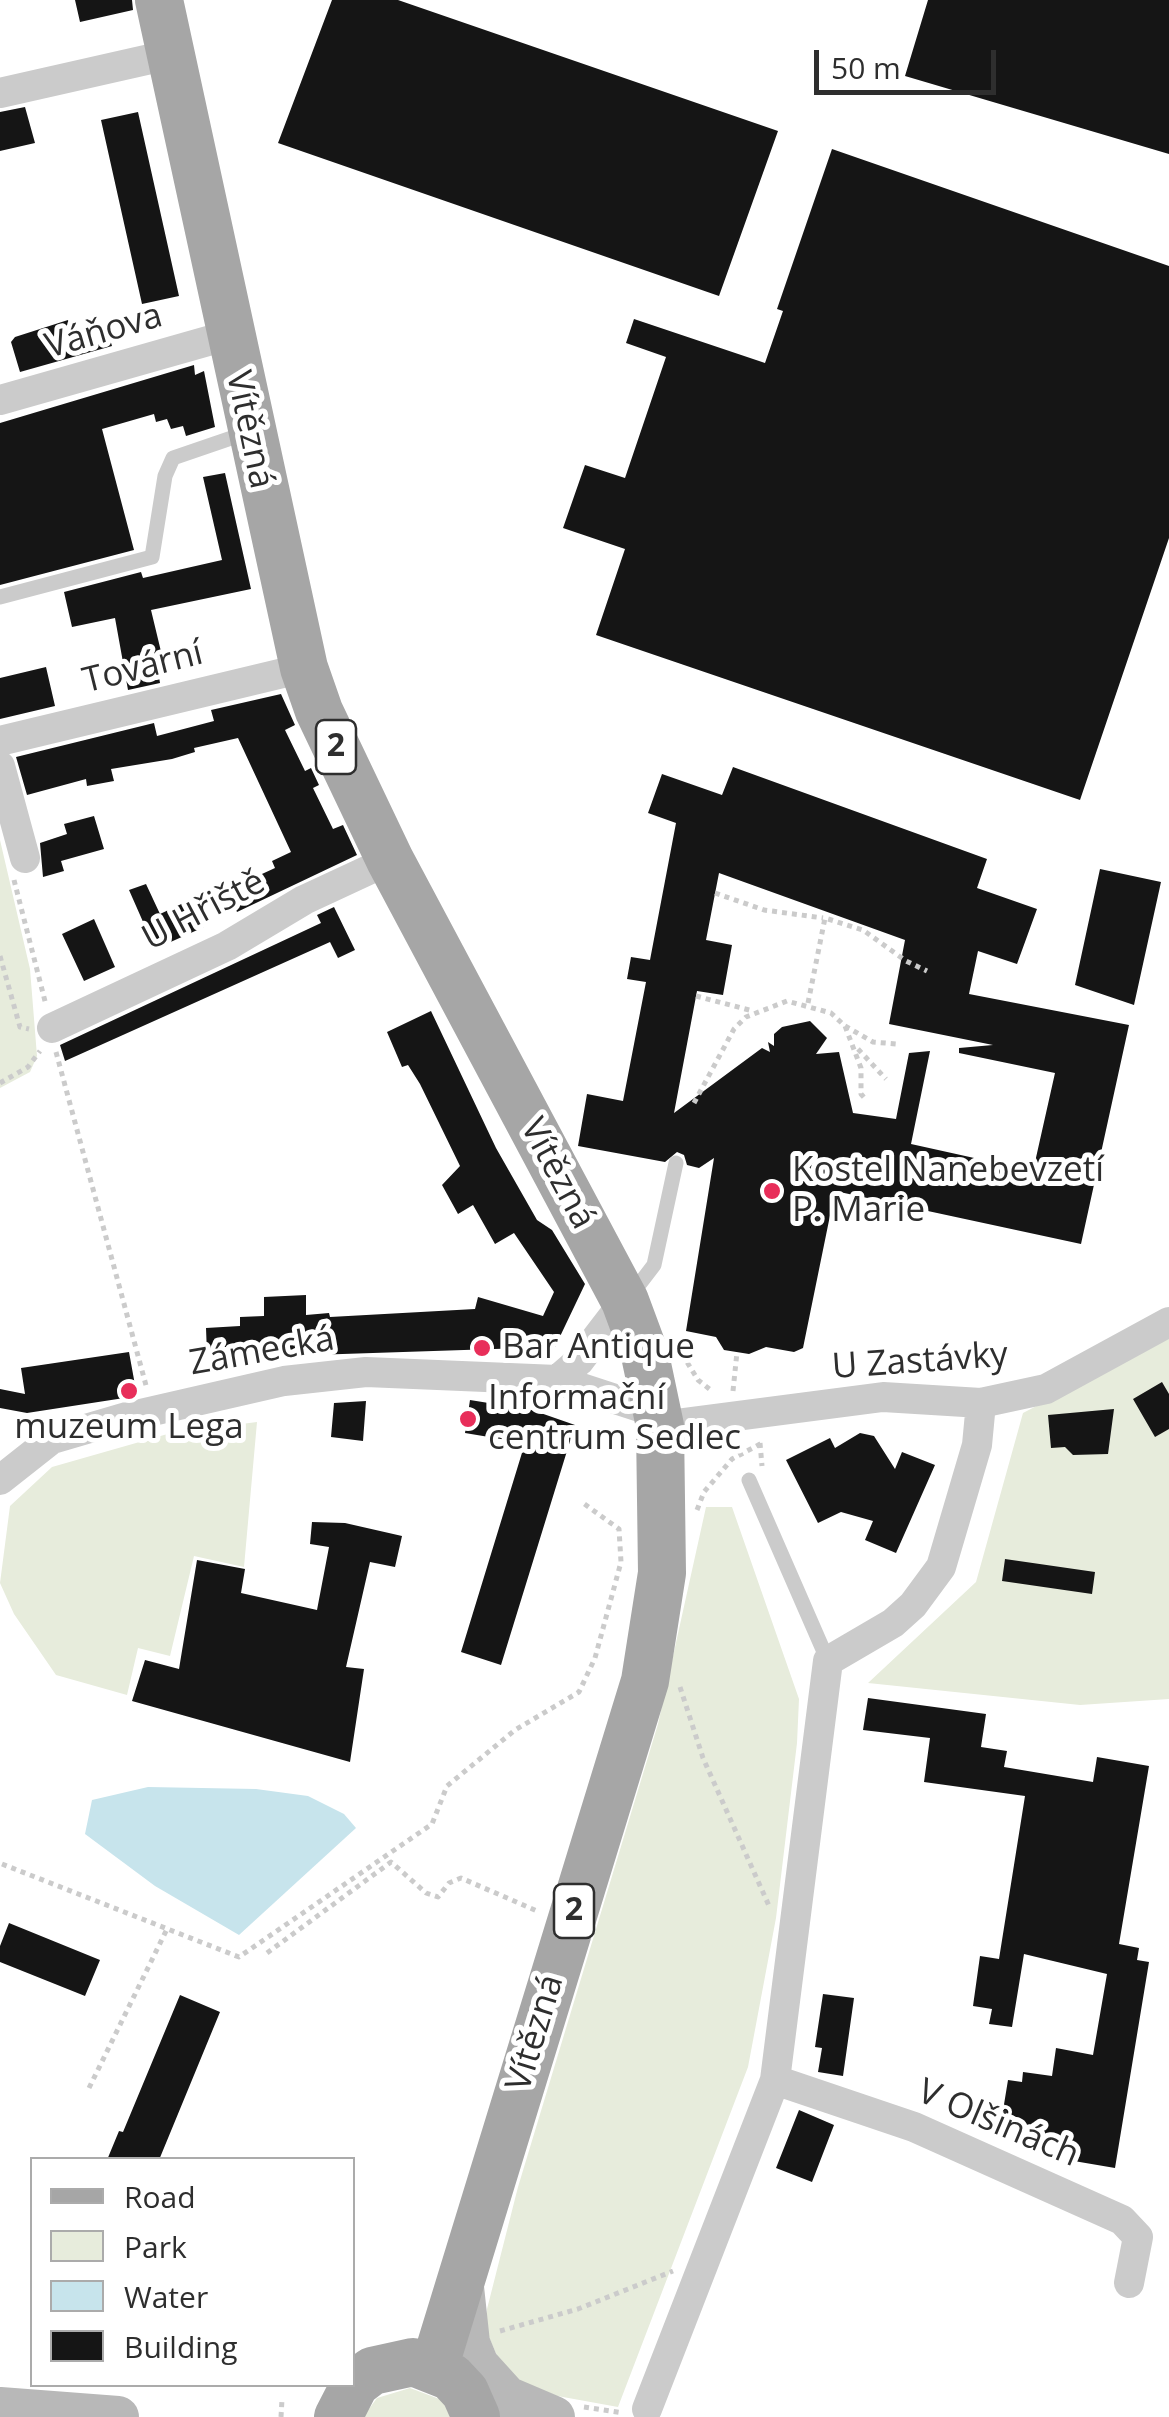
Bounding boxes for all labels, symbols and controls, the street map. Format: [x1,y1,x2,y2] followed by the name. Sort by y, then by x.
[819,30,1002,92] scale bar
[831,47,901,88] text: 50 m
[41,295,167,369] street label: Váňova
[216,367,282,493] street label: Vítězná
[79,633,207,703] street label: Tovární
[316,720,356,774] road number: 2
[136,861,272,961] street label: U Hřiště
[510,1112,604,1236] street label: Vítězná
[792,1150,1104,1232] place label: Kostel Nanebevzetí P. Marie
[761,1180,783,1202] marker: Kostel Nanebevzetí P. Marie
[186,1319,338,1385] street label: Zámecká
[502,1327,695,1369] place label: Bar Antique
[831,1335,1009,1389] street label: U Zastávky
[471,1337,493,1359] marker: Bar Antique
[488,1378,741,1460] place label: Informační centrum Sedlec
[118,1380,140,1402] marker: muzeum Lega
[14,1407,244,1449] place label: muzeum Lega
[457,1408,479,1430] marker: Informační centrum Sedlec
[554,1884,594,1938] road number: 2
[498,1970,574,2096] street label: Vítězná
[911,2071,1085,2177] street label: V Olšinách
[30,2157,355,2387] legend
[124,2176,196,2217] text: Road
[124,2226,187,2267] text: Park
[124,2276,208,2317] text: Water
[124,2326,238,2367] text: Building

